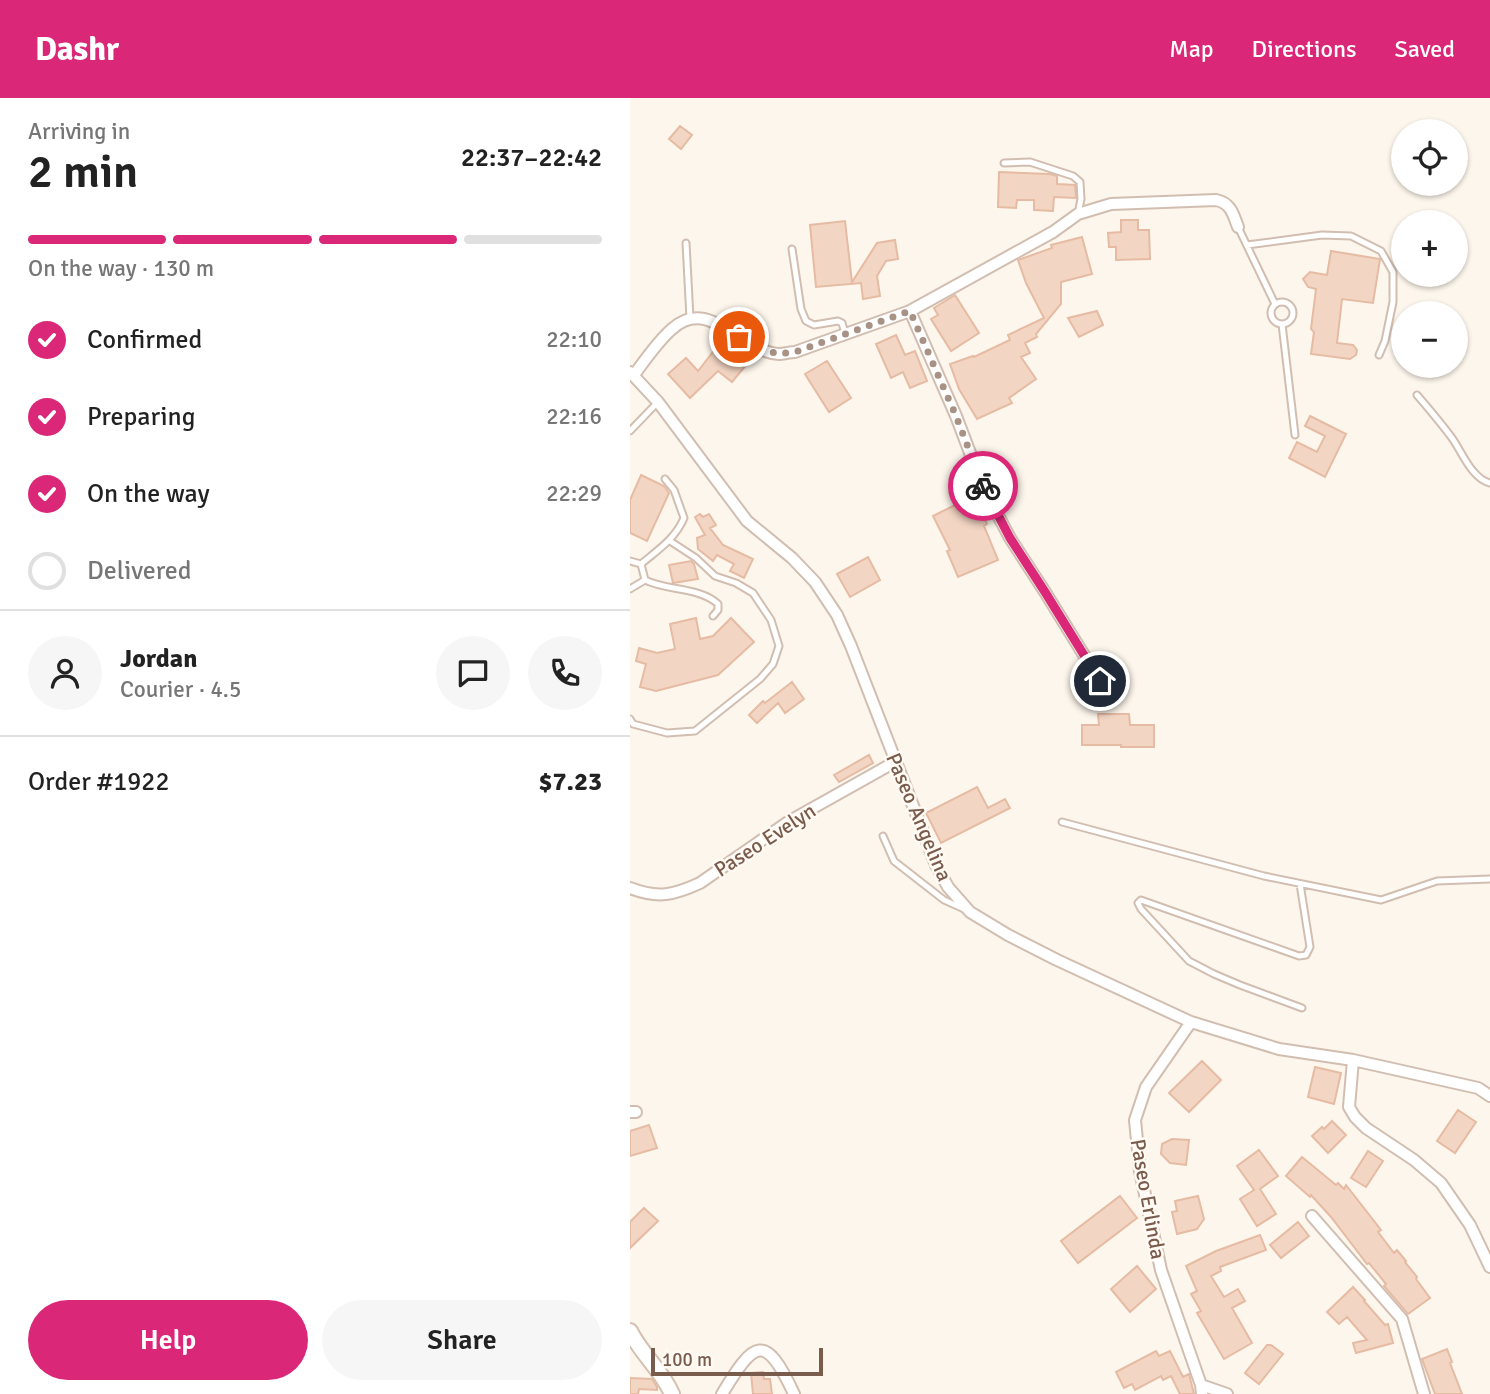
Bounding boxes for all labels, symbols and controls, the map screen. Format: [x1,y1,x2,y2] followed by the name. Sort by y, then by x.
[35,29,119,70] text: Dashr
[1169,34,1214,64] text: Map
[1252,34,1357,64] text: Directions
[1395,34,1455,64] text: Saved
[28,117,130,146] text: Arriving in
[1391,119,1468,378] map controls
[1391,119,1468,196] button: locate
[461,142,602,174] text: 22:37–22:42
[28,144,138,200] text: 2 min
[1391,210,1468,287] button: +
[28,254,214,283] text: On the way · 130 m
[1391,301,1468,378] button: −
[709,307,769,367] pin
[720,318,758,356] icon: bag
[28,321,66,359] icon: check
[87,324,202,356] text: Confirmed
[546,325,602,354] text: 22:10
[28,398,66,436] icon: check
[87,401,195,433] text: Preparing
[546,402,602,431] text: 22:16
[948,451,1018,521] courier
[964,467,1002,505] icon: bike
[28,475,66,513] icon: check
[87,478,210,510] text: On the way
[546,479,602,508] text: 22:29
[87,555,192,587] text: Delivered
[28,636,102,710] button: person
[436,636,510,710] button: chat
[528,636,602,710] button: phone
[120,643,197,675] text: Jordan
[1070,651,1130,711] pin
[1081,662,1119,700] icon: home
[120,675,241,704] text: Courier · 4.5
[880,749,958,885] street label: Paseo Angelina
[28,766,169,798] text: Order #1922
[538,766,602,798] text: $7.23
[709,798,821,882] street label: Paseo Evelyn
[1125,1137,1171,1261] street label: Paseo Erlinda
[28,1300,308,1380] button: Help
[322,1300,602,1380] button: Share
[651,1345,822,1377] scale bar
[662,1348,712,1372] text: 100 m

